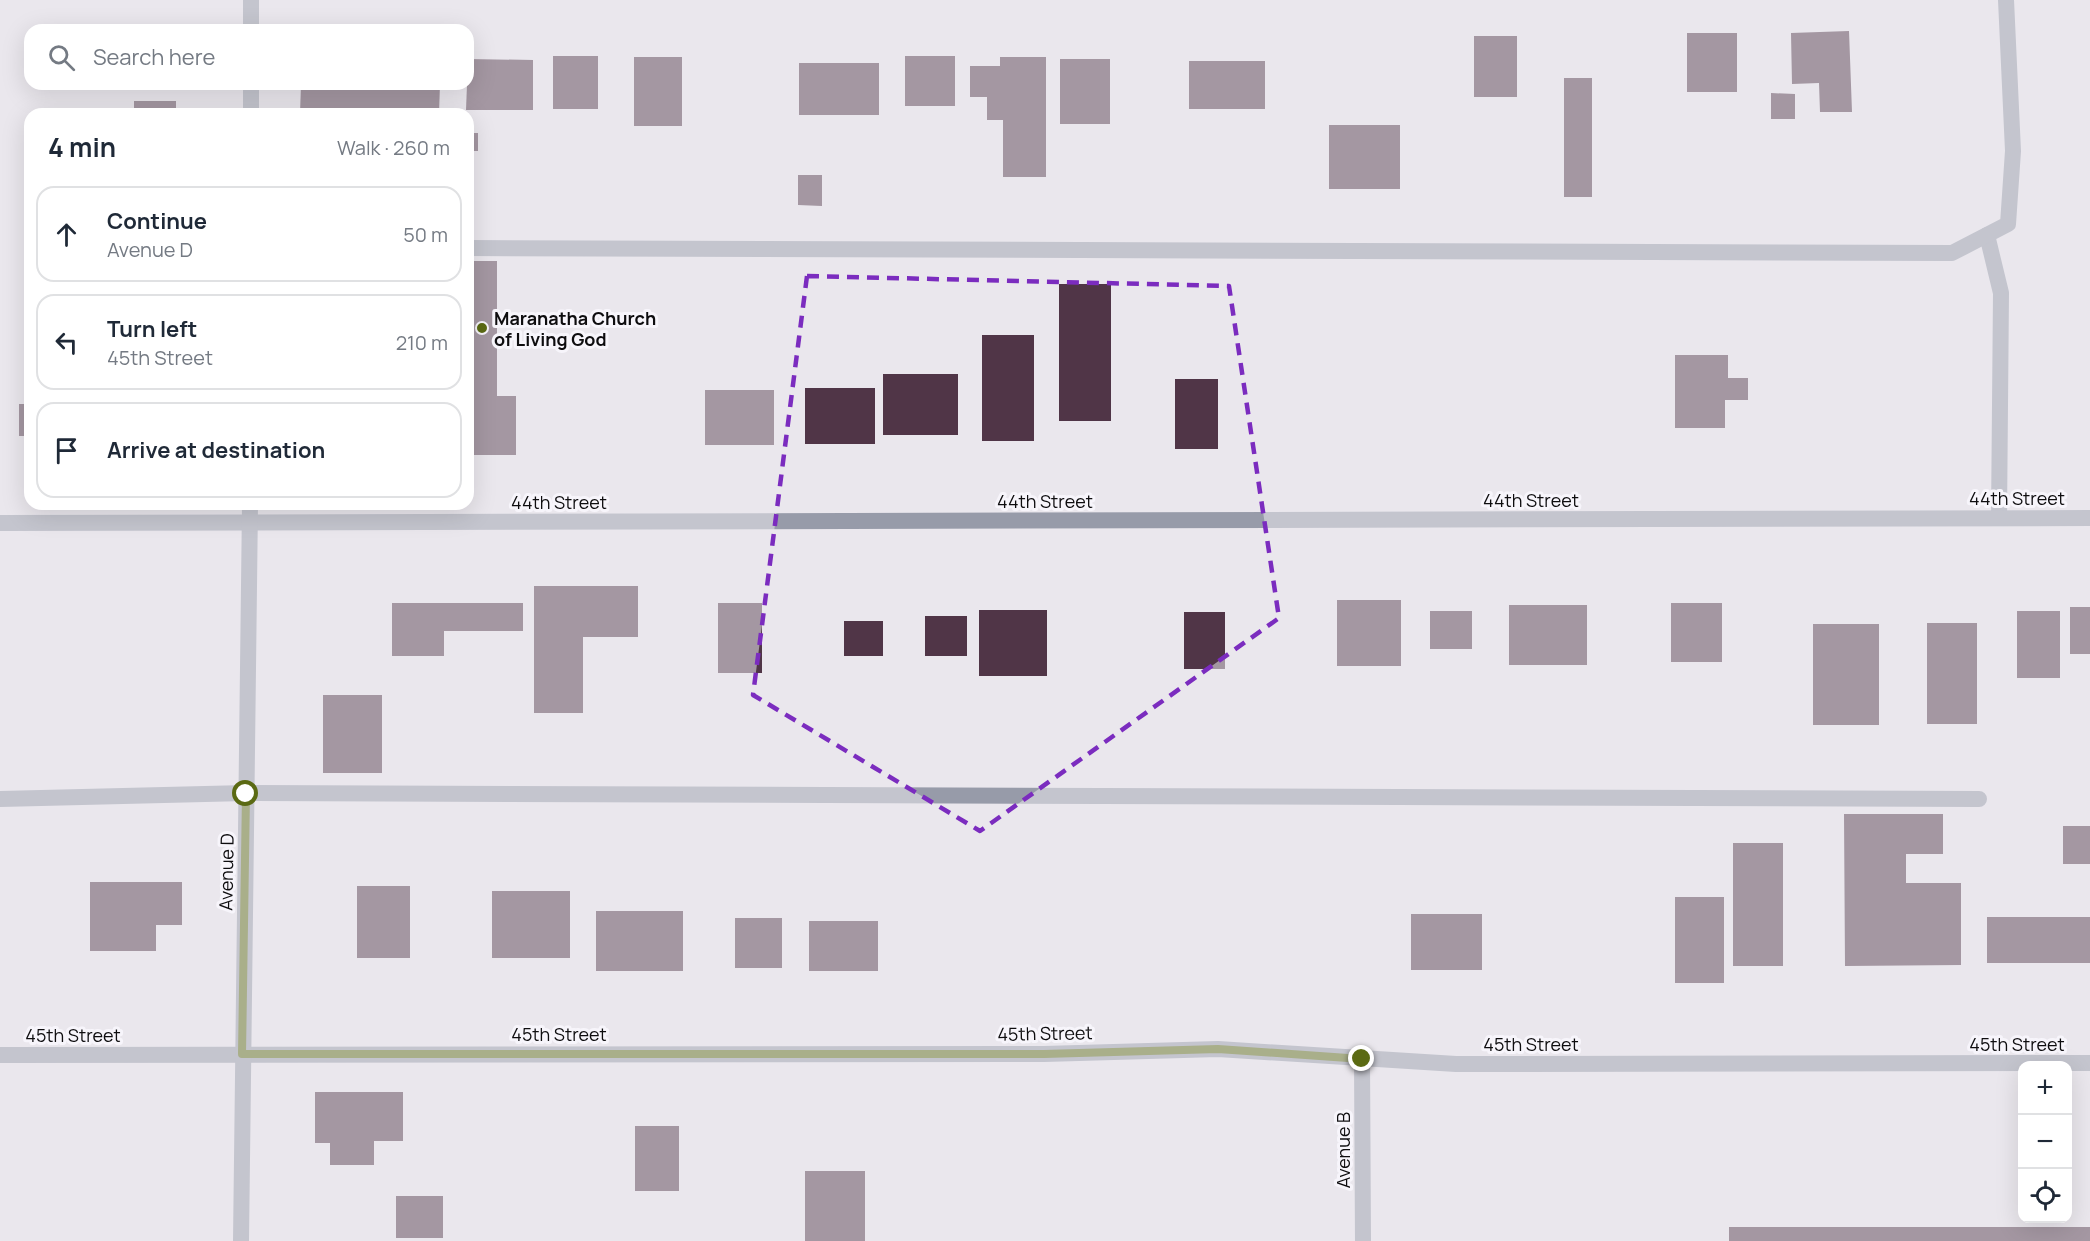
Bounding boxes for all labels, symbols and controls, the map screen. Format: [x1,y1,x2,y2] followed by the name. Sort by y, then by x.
[24,24,474,90] search box
[45,41,78,74] icon: search
[93,42,215,72] text: Search here
[48,129,116,165] text: 4 min
[337,134,450,161] text: Walk · 260 m
[107,206,207,236] text: Continue
[50,218,83,251] icon: ahead
[403,221,448,248] text: 50 m
[107,236,193,263] text: Avenue D
[494,306,656,351] place label: Maranatha Church of Living God
[107,314,197,344] text: Turn left
[475,321,489,335] marker: Maranatha Church of Living God
[50,326,83,359] icon: left
[396,329,448,356] text: 210 m
[107,344,213,371] text: 45th Street
[50,434,83,467] icon: arrive
[107,435,325,465] text: Arrive at destination
[1969,486,2065,510] street label: 44th Street
[1483,488,1579,512] street label: 44th Street
[997,489,1093,513] street label: 44th Street
[511,490,607,514] street label: 44th Street
[232,780,258,806] route start
[213,833,239,911] street label: Avenue D
[997,1020,1093,1046] street label: 45th Street
[511,1022,607,1046] street label: 45th Street
[25,1023,121,1047] street label: 45th Street
[1483,1032,1579,1056] street label: 45th Street
[1969,1032,2065,1056] street label: 45th Street
[1348,1045,1374,1071] route end
[2018,1061,2072,1223] map controls
[2018,1061,2072,1115] button: +
[1331,1112,1355,1188] street label: Avenue B
[2018,1115,2072,1169] button: −
[2018,1169,2072,1223] button: locate

